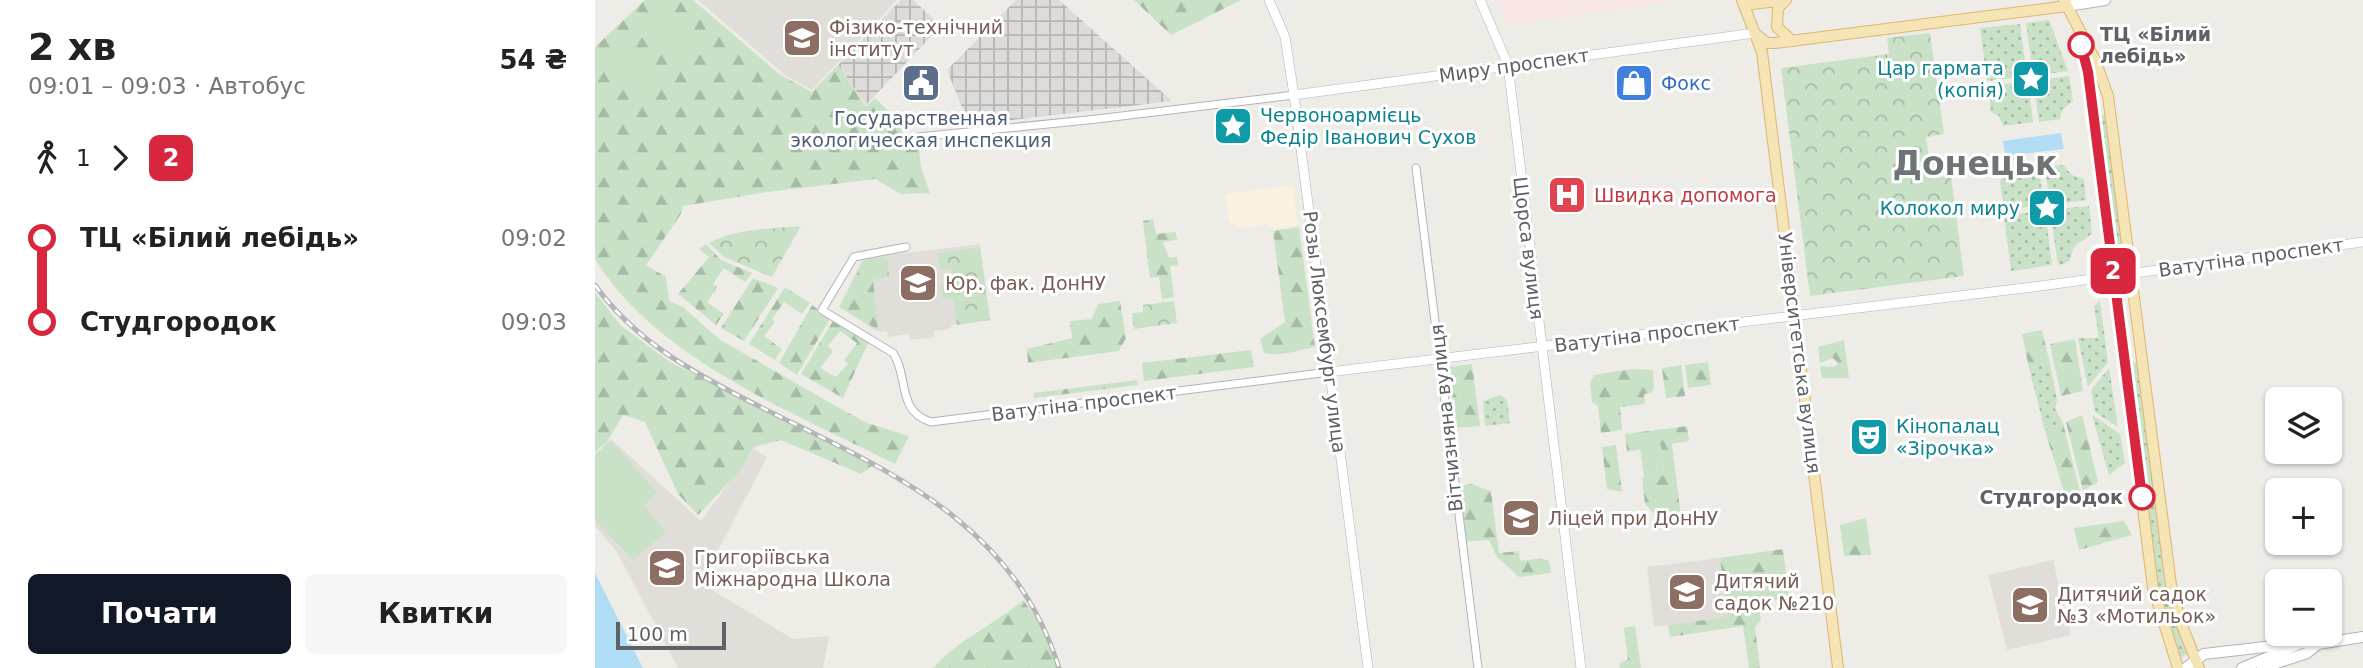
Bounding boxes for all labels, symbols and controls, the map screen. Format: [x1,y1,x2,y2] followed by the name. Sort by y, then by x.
[829,16,1003,60] place label: Фізико-технічний інститут
[781,17,823,59] school or university icon: Фізико-технічний інститут
[2100,23,2211,67] place label: ТЦ «Білий лебідь»
[28,25,116,69] text: 2 хв
[2068,32,2094,58] marker: ТЦ «Білий лебідь»
[1438,44,1590,86] street label: Миру проспект
[499,45,567,75] text: 54 ₴
[1877,57,2004,101] place label: Цар гармата (копія)
[2010,58,2052,100] place icon: Цар гармата (копія)
[900,62,942,104] public building icon: Государственная экологическая инспекция
[1613,62,1655,104] shop icon: Фокс
[1661,72,1711,94] place label: Фокс
[28,73,306,99] text: 09:01 – 09:03 · Автобус
[1260,104,1476,148] place label: Червоноармієць Федір Іванович Сухов
[1212,105,1254,147] place icon: Червоноармієць Федір Іванович Сухов
[790,107,1052,151] place label: Государственная экологическая инспекция
[28,139,66,177] icon: walk
[101,139,139,177] icon: forward
[163,144,179,172] text: 2
[1893,144,2057,183] district label: Донецьк
[76,145,91,171] text: 1
[1546,174,1588,216] hospital icon: Швидка допомога
[1509,175,1549,321] street label: Щорса вулиця
[1594,184,1777,206] place label: Швидка допомога
[2026,187,2068,229] place icon: Колокол миру
[1880,197,2020,219] place label: Колокол миру
[1299,210,1351,454] street label: Розы Люксембург улица
[80,223,359,253] text: ТЦ «Білий лебідь»
[501,225,567,251] text: 09:02
[1774,231,1826,475] street label: Університетська вулиця
[2157,233,2345,281] street label: Ватутіна проспект
[2090,248,2136,294] line badge: 2
[2105,257,2121,285] text: 2
[897,262,939,304] school or university icon: Юр. фак. ДонНУ
[945,272,1106,294] place label: Юр. фак. ДонНУ
[80,307,277,337] text: Студгородок
[501,309,567,335] text: 09:03
[1553,312,1741,356] street label: Ватутіна проспект
[1425,323,1467,513] street label: Вітчизняна вулиця
[990,381,1178,425] street label: Ватутіна проспект
[2265,387,2342,646] map controls
[2265,387,2342,464] button: layers
[1896,415,2000,459] place label: Кінопалац «Зірочка»
[1848,416,1890,458] theatre icon: Кінопалац «Зірочка»
[2265,478,2342,555] button: +
[2129,484,2155,510] marker: Студгородок
[1979,486,2123,508] place label: Студгородок
[1500,497,1542,539] school or university icon: Ліцей при ДонНУ
[1548,507,1719,529] place label: Ліцей при ДонНУ
[694,546,891,590] place label: Григоріївська Міжнародна Школа
[646,547,688,589] school or university icon: Григоріївська Міжнародна Школа
[2265,569,2342,646] button: −
[1714,570,1834,614] place label: Дитячий садок №210
[1666,571,1708,613] school or university icon: Дитячий садок №210
[28,574,291,654] button: Почати
[305,574,567,654] button: Квитки
[2057,583,2216,627] place label: Дитячий садок №3 «Мотильок»
[2009,584,2051,626] school or university icon: Дитячий садок №3 «Мотильок»
[616,619,726,651] scale bar
[627,623,688,645] text: 100 m

